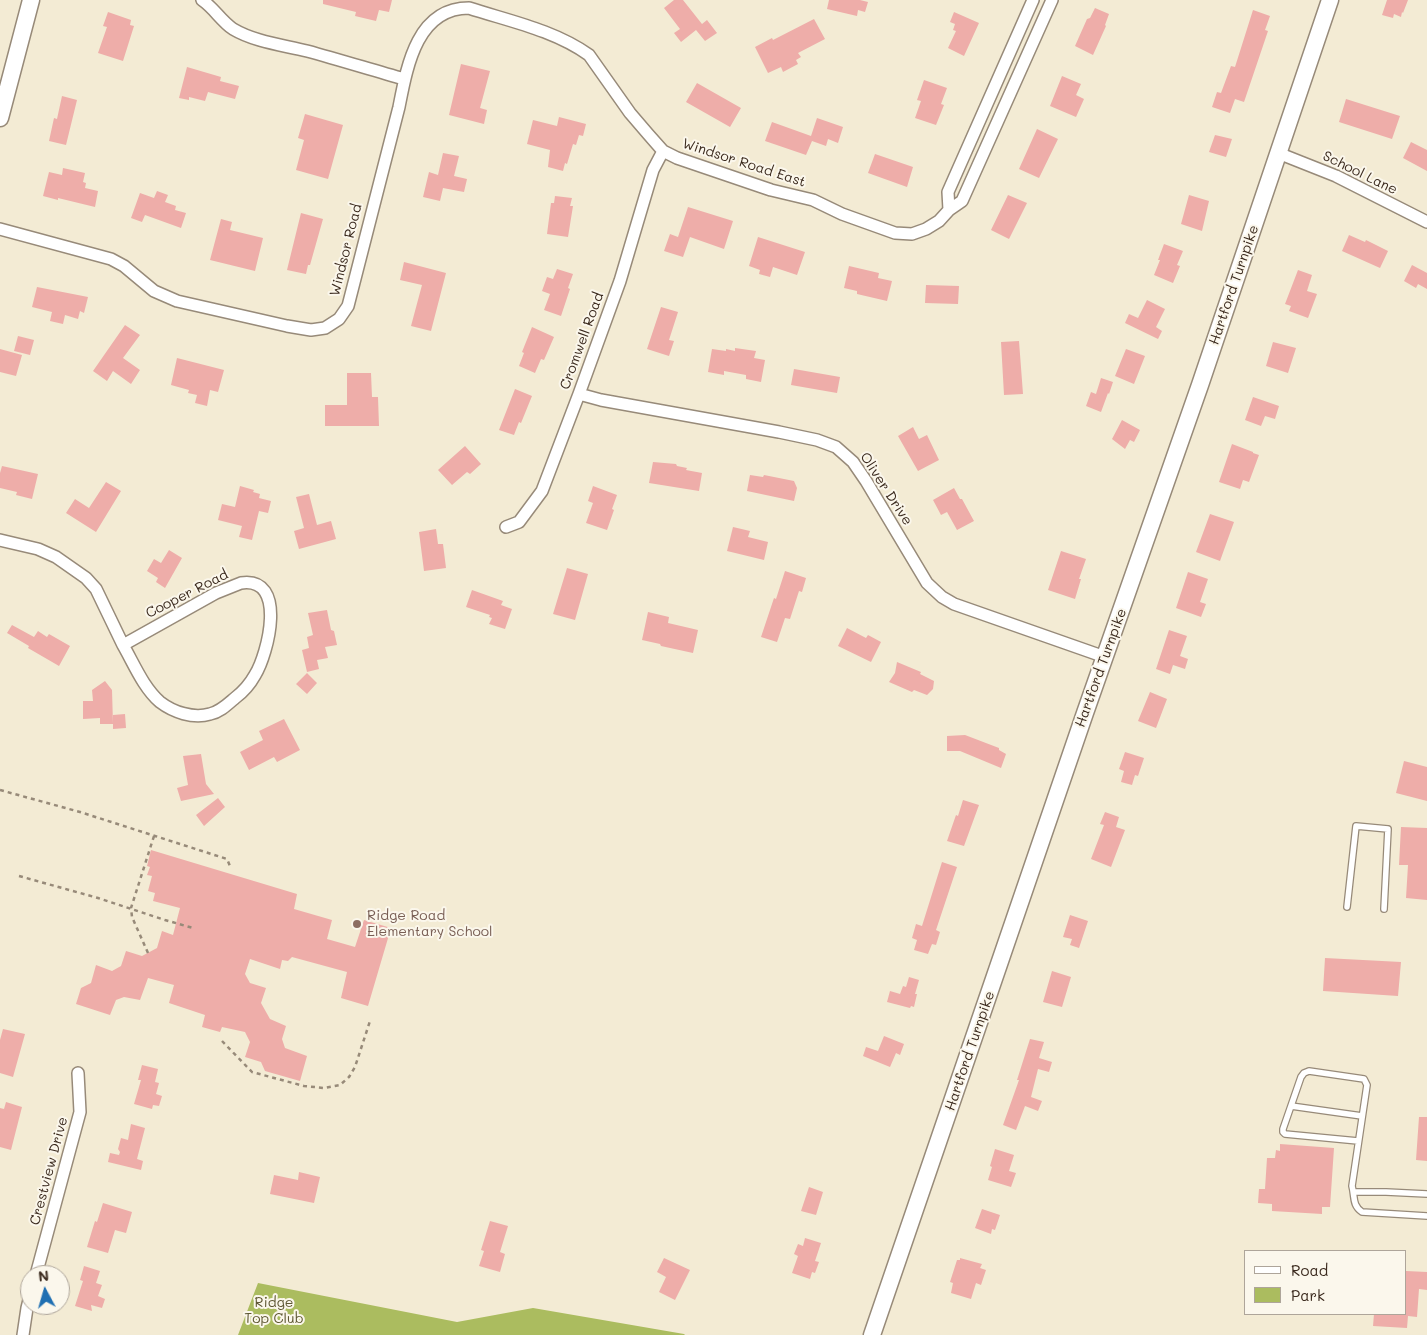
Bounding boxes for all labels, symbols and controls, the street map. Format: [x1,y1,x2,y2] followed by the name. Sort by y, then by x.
[680,135,808,191] street label: Windsor Road East
[1320,148,1400,198] street label: School Lane
[326,202,366,298] street label: Windsor Road
[1206,223,1262,347] street label: Hartford Turnpike
[557,290,607,392] street label: Cromwell Road
[856,449,916,529] street label: Oliver Drive
[143,566,231,622] street label: Cooper Road
[1072,606,1130,730] street label: Hartford Turnpike
[367,908,493,940] place label: Ridge Road Elementary School
[351,918,363,930] marker: Ridge Road Elementary School
[942,989,998,1113] street label: Hartford Turnpike
[26,1115,72,1227] street label: Crestview Drive
[1244,1250,1407,1315] legend
[1291,1260,1328,1280] text: Road
[20,1265,70,1315] north arrow
[37,1266,50,1286] text: N
[1291,1285,1325,1305] text: Park
[244,1295,304,1328] park label: Ridge Top Club

